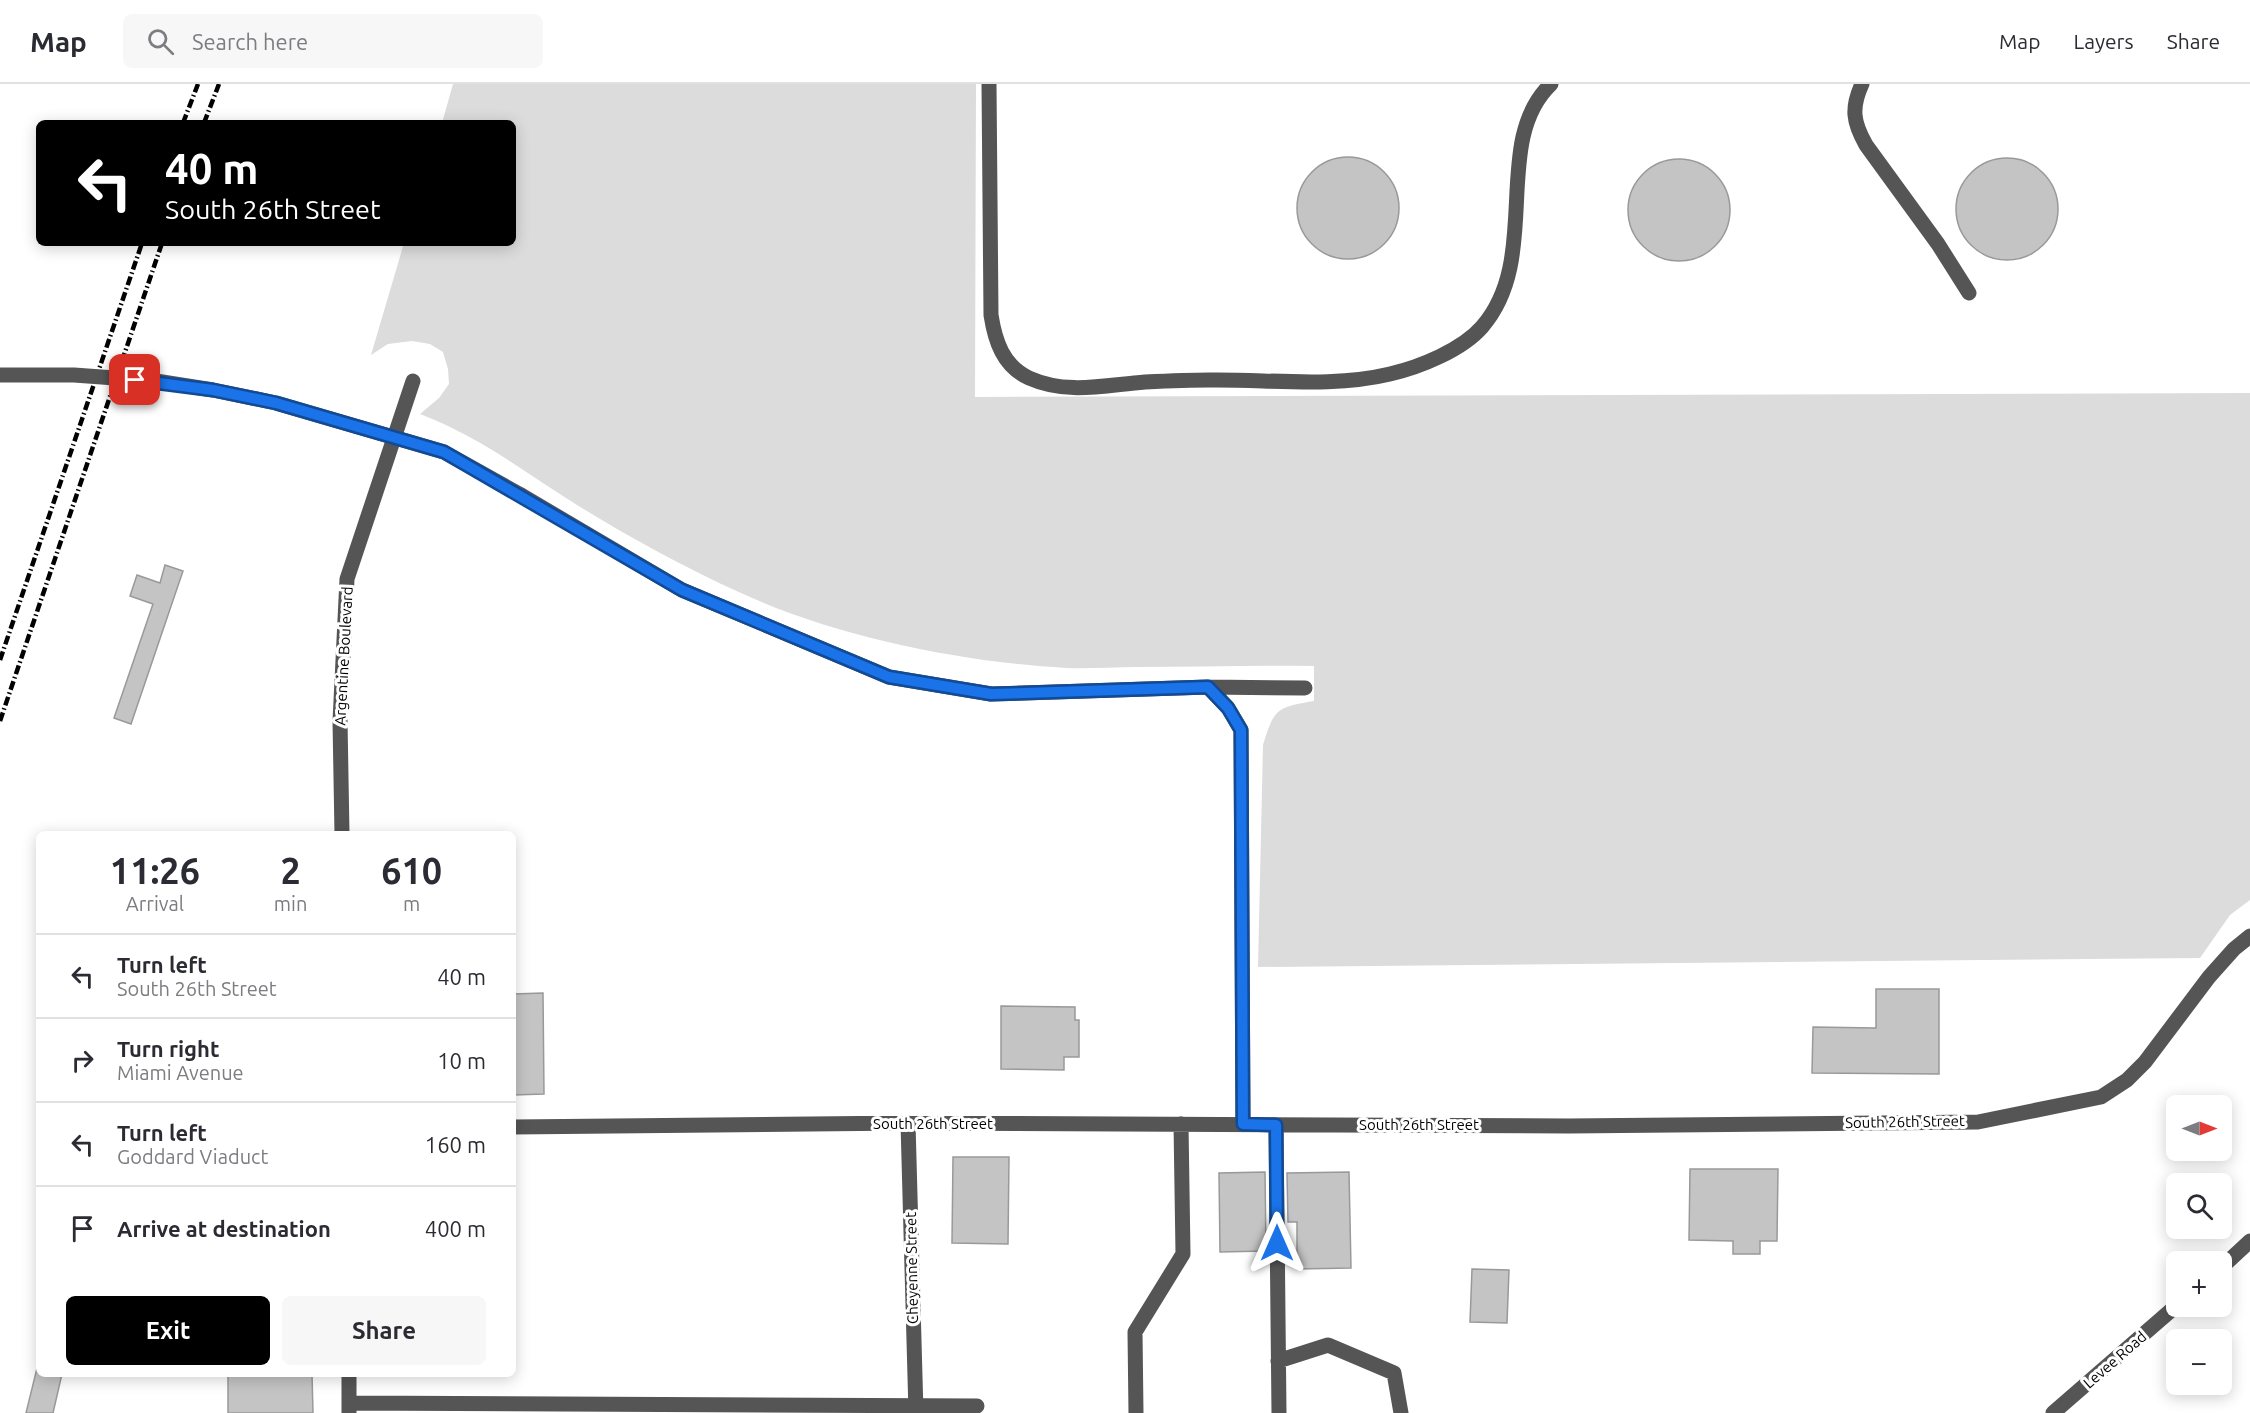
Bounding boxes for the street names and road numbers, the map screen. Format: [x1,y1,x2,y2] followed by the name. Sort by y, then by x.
[331,586,356,726] street label: Argentine Boulevard
[1845,1112,1965,1131] street label: South 26th Street
[873,1115,993,1132] street label: South 26th Street
[1359,1116,1479,1133] street label: South 26th Street
[902,1212,921,1324] street label: Cheyenne Street
[2080,1328,2150,1392] street label: Levee Road

